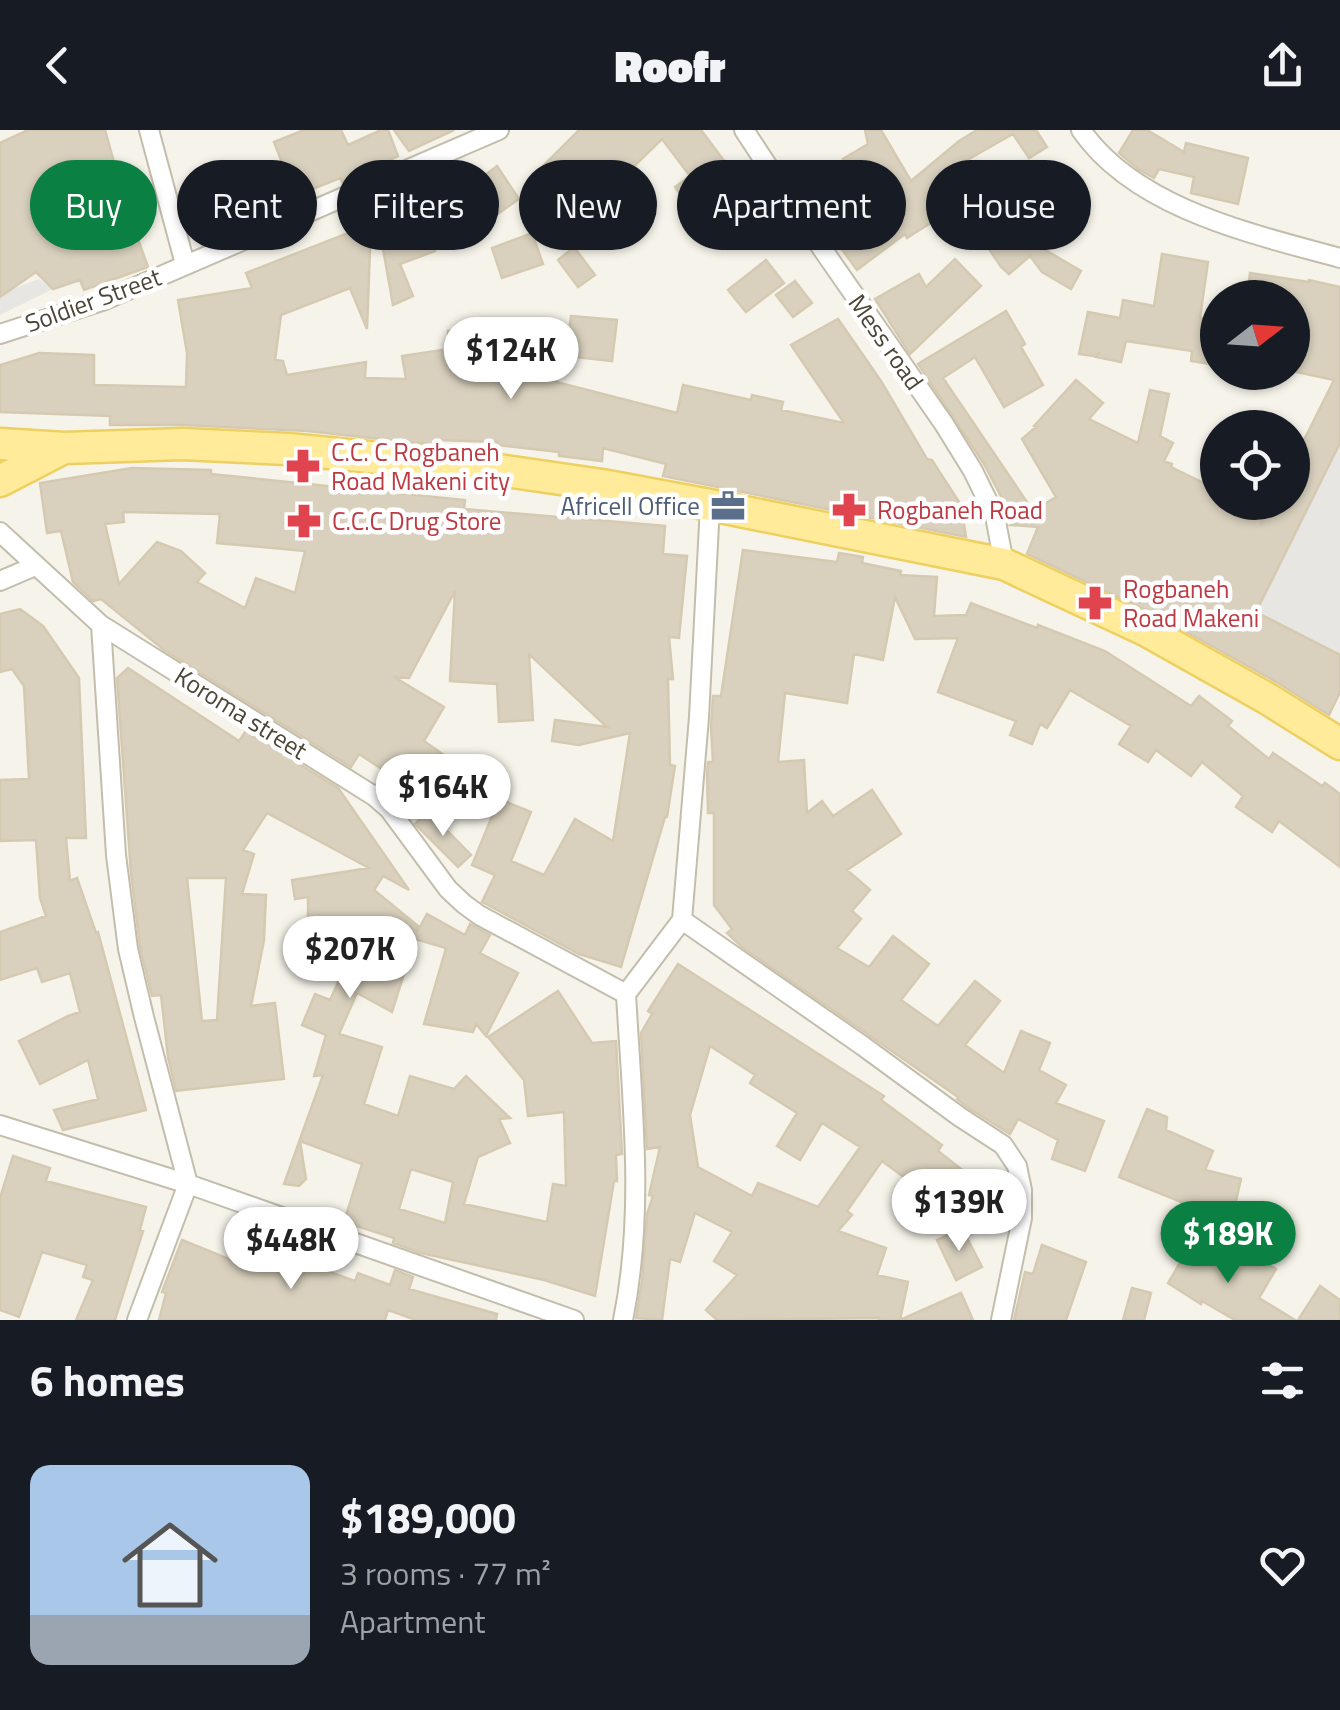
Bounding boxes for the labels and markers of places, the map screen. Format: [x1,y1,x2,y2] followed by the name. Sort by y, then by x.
[441,317,581,402] pin: $124K
[331,433,510,500] place label: C.C. C Rogbaneh Road Makeni city
[284,447,322,485] pharmacy icon: C.C. C Rogbaneh Road Makeni city
[561,487,700,525] place label: Africell Office
[709,487,747,525] office icon: Africell Office
[830,491,868,529] pharmacy icon: Rogbaneh Road
[877,491,1043,529] place label: Rogbaneh Road
[285,502,323,540] pharmacy icon: C.C.C Drug Store
[332,502,501,540] place label: C.C.C Drug Store
[1123,570,1259,637] place label: Rogbaneh Road Makeni
[1076,584,1114,622] pharmacy icon: Rogbaneh Road Makeni
[373,754,513,839] pin: $164K
[280,916,420,1001] pin: $207K
[889,1169,1029,1254] pin: $139K
[1158,1201,1298,1286] pin: $189K
[221,1207,361,1292] pin: $448K

